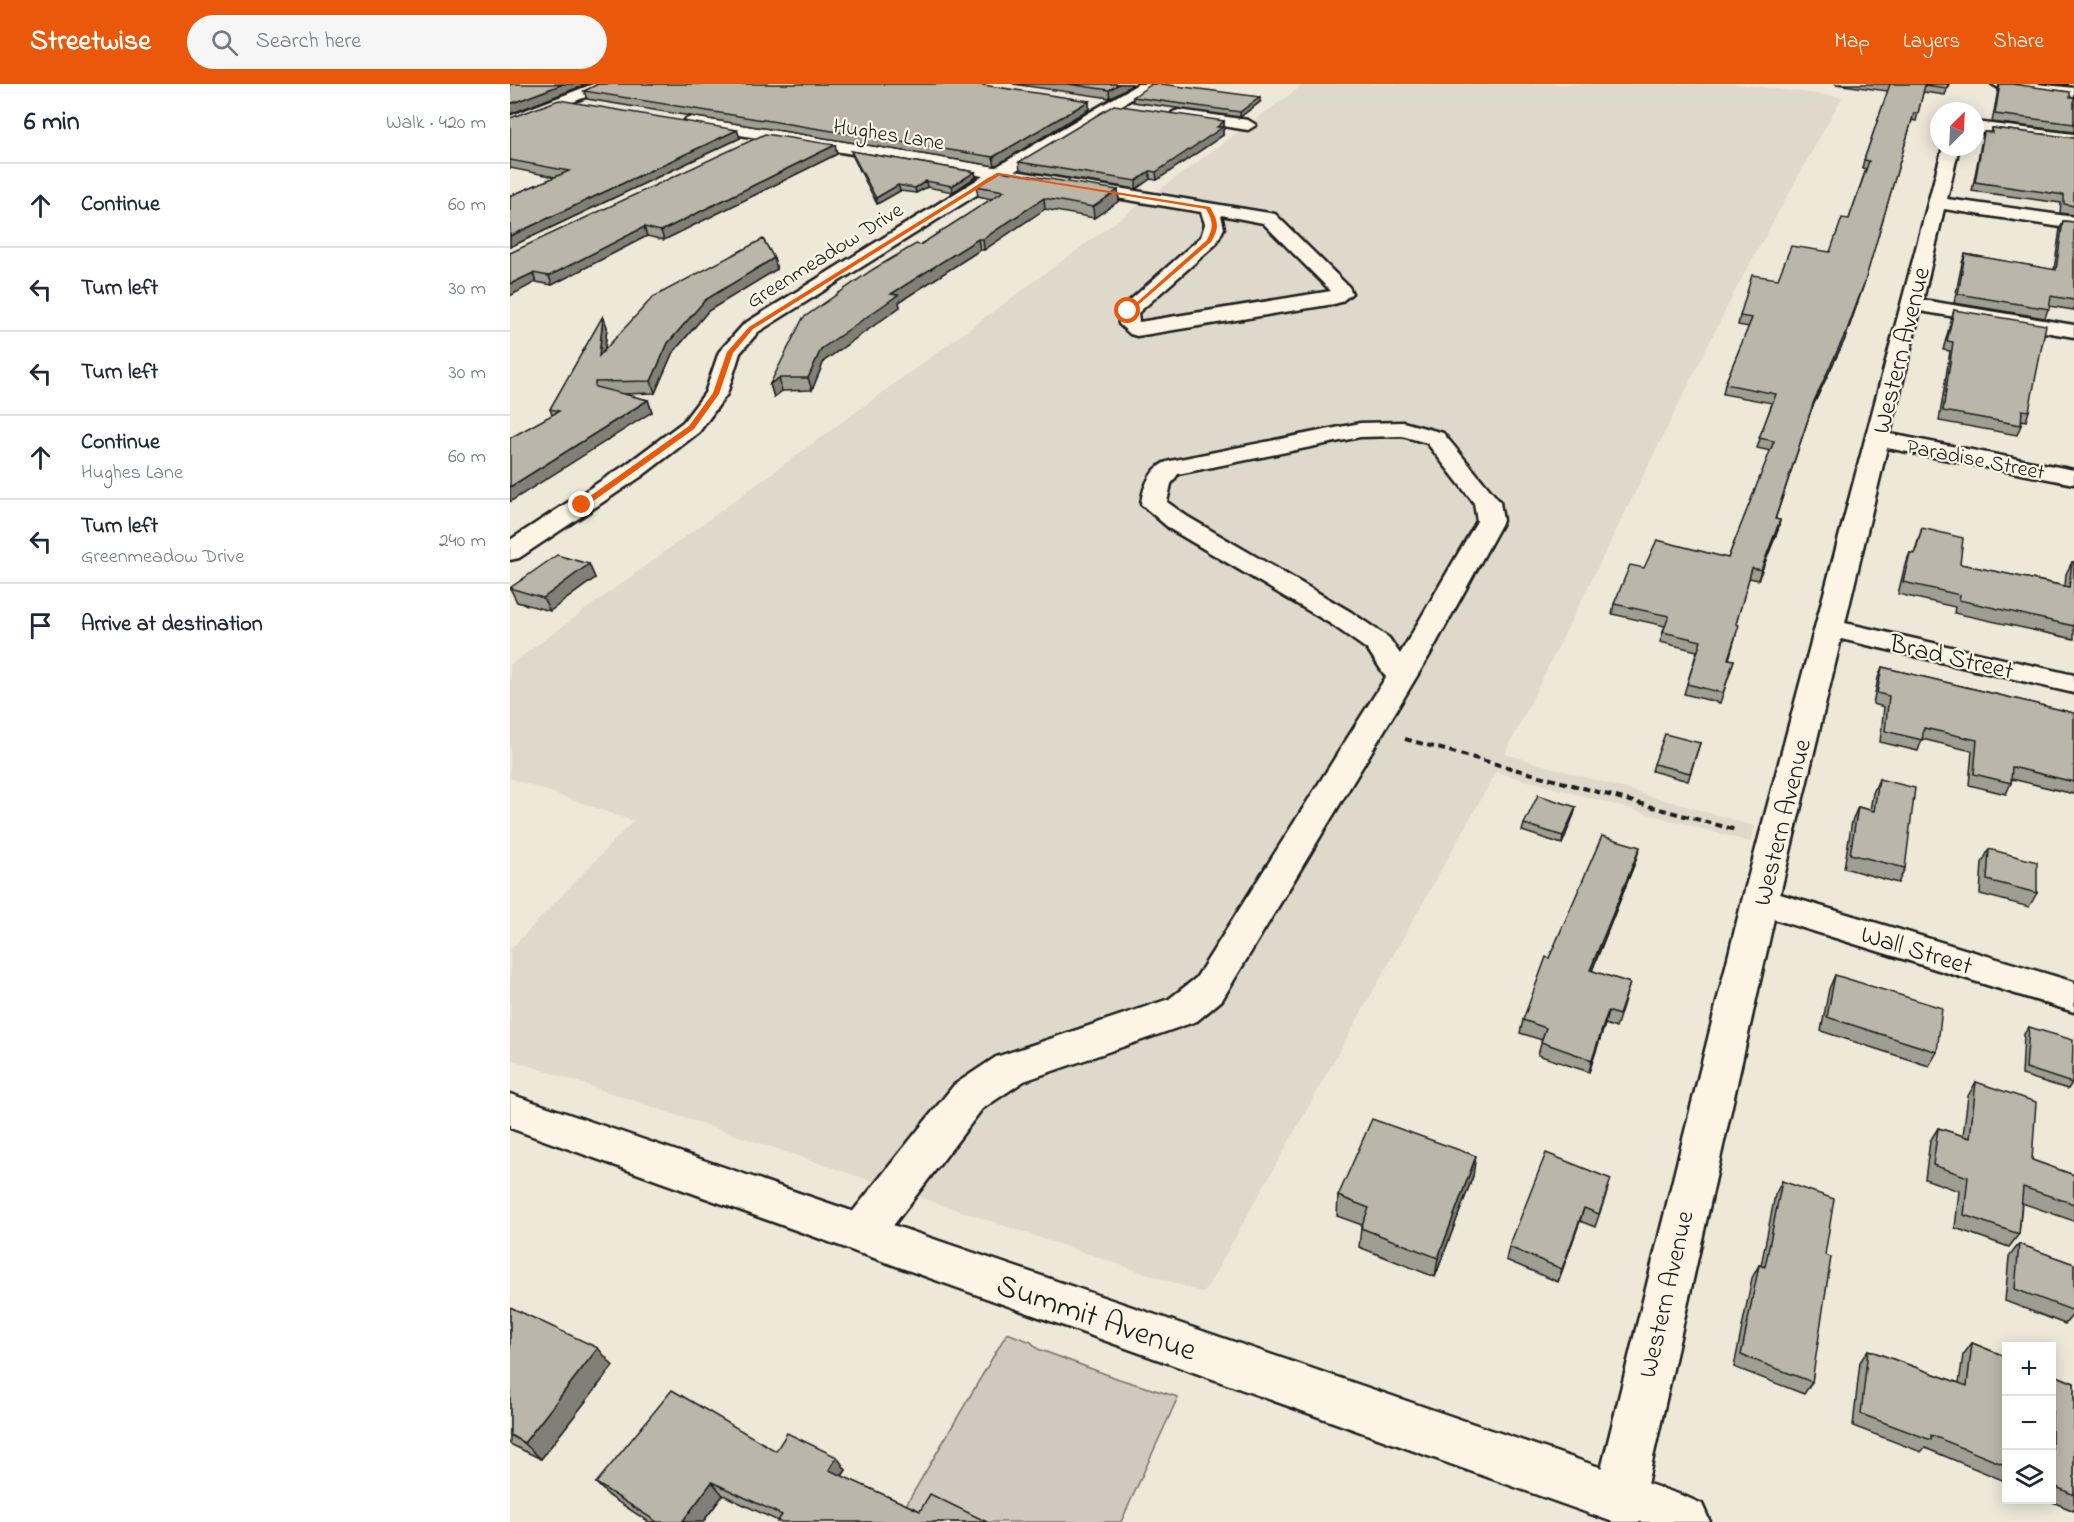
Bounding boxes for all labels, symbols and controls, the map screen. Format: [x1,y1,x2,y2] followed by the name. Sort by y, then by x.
[187,15,607,69] search box
[30,22,151,63] text: Streetwise
[208,26,241,59] icon: search
[256,26,361,58] text: Search here
[1834,27,1870,57] text: Map
[1903,27,1960,57] text: Layers
[1993,27,2044,57] text: Share
[1930,102,1984,156] north arrow
[24,104,80,142] text: 6 min
[386,109,486,138] text: Walk · 420 m
[831,111,947,162] street label: Hughes Lane
[24,189,57,222] icon: ahead
[81,189,160,221] text: Continue
[448,191,486,220] text: 60 m
[741,195,910,318] street label: Greenmeadow Drive
[1864,263,1942,438] street label: Western Avenue
[24,273,57,306] icon: left
[81,273,158,305] text: Turn left
[449,275,486,304] text: 30 m
[1114,297,1140,323] route start
[24,357,57,390] icon: left
[81,357,158,389] text: Turn left
[449,359,486,388] text: 30 m
[81,427,160,459] text: Continue
[1903,432,2048,490] street label: Paradise Street
[24,441,57,474] icon: ahead
[448,443,486,472] text: 60 m
[81,459,183,488] text: Hughes Lane
[568,491,594,517] route end
[81,511,158,543] text: Turn left
[24,525,57,558] icon: left
[439,527,486,556] text: 240 m
[81,543,244,572] text: Greenmeadow Drive
[24,609,57,642] icon: arrive
[81,609,263,641] text: Arrive at destination
[1885,626,2017,692] street label: Brad Street
[1745,735,1823,910] street label: Western Avenue
[1856,917,1977,987] street label: Wall Street
[1630,1207,1706,1382] street label: Western Avenue
[990,1263,1203,1376] street label: Summit Avenue
[2002,1342,2056,1504] map controls
[2002,1342,2056,1396] button: +
[2002,1396,2056,1450] button: −
[2002,1450,2056,1504] button: layers

